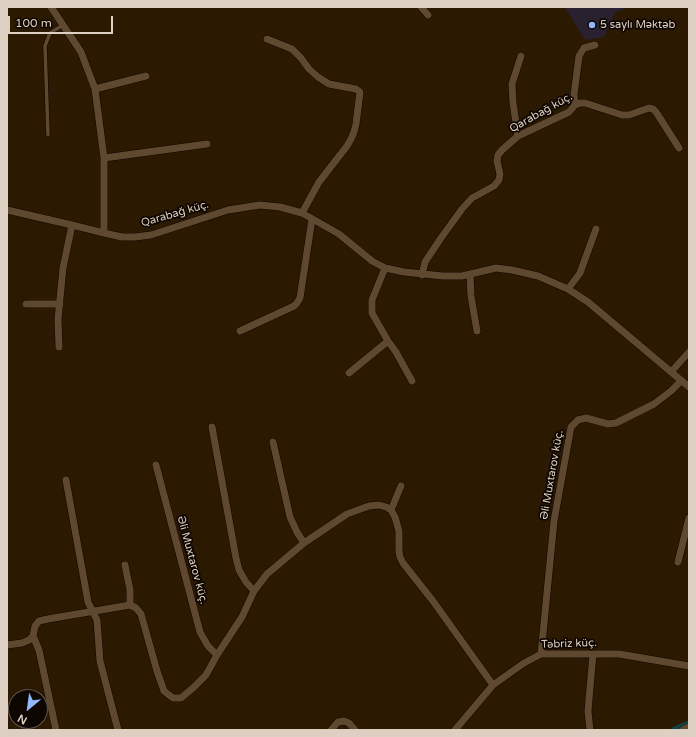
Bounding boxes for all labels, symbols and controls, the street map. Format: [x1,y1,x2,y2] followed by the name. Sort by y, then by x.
[10,8,115,34] scale bar
[15,16,52,30] text: 100 m
[600,18,675,32] place label: 5 saylı Məktəb
[587,20,597,30] marker: 5 saylı Məktəb
[507,90,575,136] street label: Qarabağ küç.
[140,198,210,230] street label: Qarabağ küç.
[538,429,566,521] street label: Əli Muxtarov küç.
[174,514,210,606] street label: Əli Muxtarov küç.
[541,636,597,652] street label: Təbriz küç.
[8,689,48,729] north arrow
[15,711,29,727] text: N

